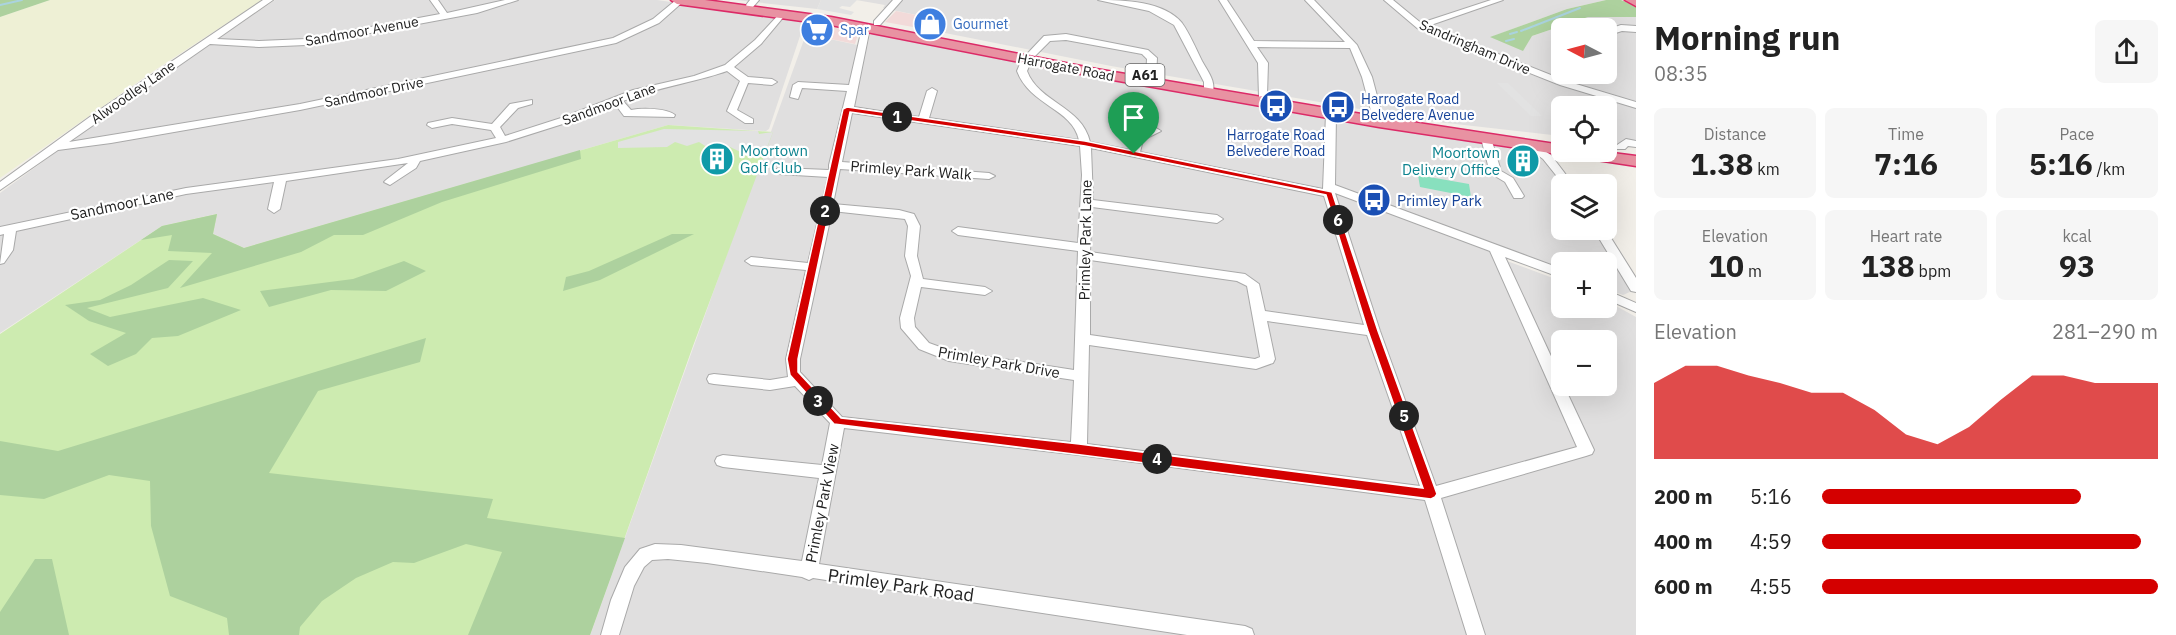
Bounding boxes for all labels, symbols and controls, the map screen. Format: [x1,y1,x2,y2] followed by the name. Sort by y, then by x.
[912,6,948,42] shop icon: Gourmet
[304,12,420,50] street label: Sandmoor Avenue
[799,12,835,48] supermarket icon: Spar
[953,15,1009,33] place label: Gourmet
[1417,15,1534,79] street label: Sandringham Drive
[1654,16,1840,59] text: Morning run
[1551,18,1617,84] north arrow
[1551,18,1617,396] map controls
[2095,20,2158,83] button: share
[840,21,869,39] place label: Spar
[1016,49,1116,85] street label: Harrogate Road
[87,56,179,128] street label: Alwoodley Lane
[1654,60,1708,87] text: 08:35
[1126,64,1164,86] road number: A61
[323,73,425,111] street label: Sandmoor Drive
[560,79,658,129] street label: Sandmoor Lane
[1258,88,1294,124] bus stop icon: Harrogate Road Belvedere Road
[1320,89,1356,125] bus stop icon: Harrogate Road Belvedere Avenue
[1361,90,1475,124] place label: Harrogate Road Belvedere Avenue
[1108,92,1159,154] pin
[1551,96,1617,162] button: locate
[1117,101,1150,134] icon: arrive
[882,102,912,132] pin: 1
[892,107,902,127] text: 1
[1704,124,1766,144] text: Distance
[1888,124,1924,144] text: Time
[2060,124,2094,144] text: Pace
[1226,126,1326,160] place label: Harrogate Road Belvedere Road
[699,141,735,177] building icon: Moortown Golf Club
[740,141,808,177] place label: Moortown Golf Club
[1402,143,1500,179] place label: Moortown Delivery Office
[1505,143,1541,179] building icon: Moortown Delivery Office
[1690,144,1754,183] text: 1.38
[1874,144,1938,183] text: 7:16
[2029,144,2093,183] text: 5:16
[850,156,972,184] street label: Primley Park Walk
[1754,159,1780,179] text: km
[2093,159,2125,179] text: /km
[1551,174,1617,240] button: layers
[1074,179,1096,301] street label: Primley Park Lane
[1356,182,1392,218] bus stop icon: Primley Park
[69,184,175,224] street label: Sandmoor Lane
[1397,191,1482,210] place label: Primley Park
[810,196,840,226] pin: 2
[820,201,830,221] text: 2
[1323,205,1353,235] pin: 6
[1333,210,1343,230] text: 6
[1702,226,1768,246] text: Elevation
[1870,226,1942,246] text: Heart rate
[2062,226,2092,246] text: kcal
[1708,246,1744,285] text: 10
[1861,246,1915,285] text: 138
[2059,246,2095,285] text: 93
[1551,252,1617,318] button: +
[1744,261,1762,281] text: m
[1915,261,1951,281] text: bpm
[1654,318,1737,345] text: Elevation
[2052,318,2158,345] text: 281–290 m
[1551,330,1617,396] button: −
[937,342,1061,382] street label: Primley Park Drive
[803,386,833,416] pin: 3
[813,391,823,411] text: 3
[1389,401,1419,431] pin: 5
[1399,406,1409,426] text: 5
[801,441,843,564] street label: Primley Park View
[1142,444,1172,474] pin: 4
[1152,449,1162,469] text: 4
[1654,483,1713,510] text: 200 m
[1750,483,1792,510] text: 5:16
[1654,528,1713,555] text: 400 m
[1750,528,1792,555] text: 4:59
[826,563,976,607] street label: Primley Park Road
[1654,573,1713,600] text: 600 m
[1750,573,1792,600] text: 4:55

